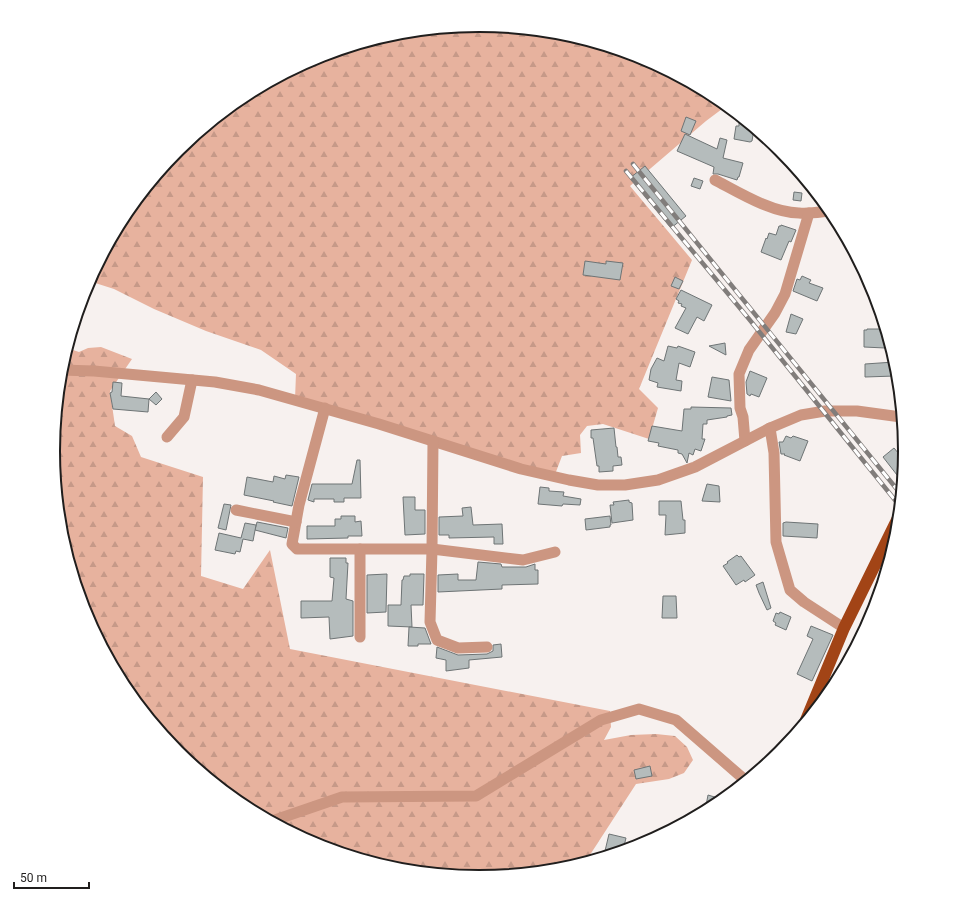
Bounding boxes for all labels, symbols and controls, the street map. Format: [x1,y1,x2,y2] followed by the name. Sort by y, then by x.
[14,864,89,890] scale bar
[20,871,47,885] text: 50 m

